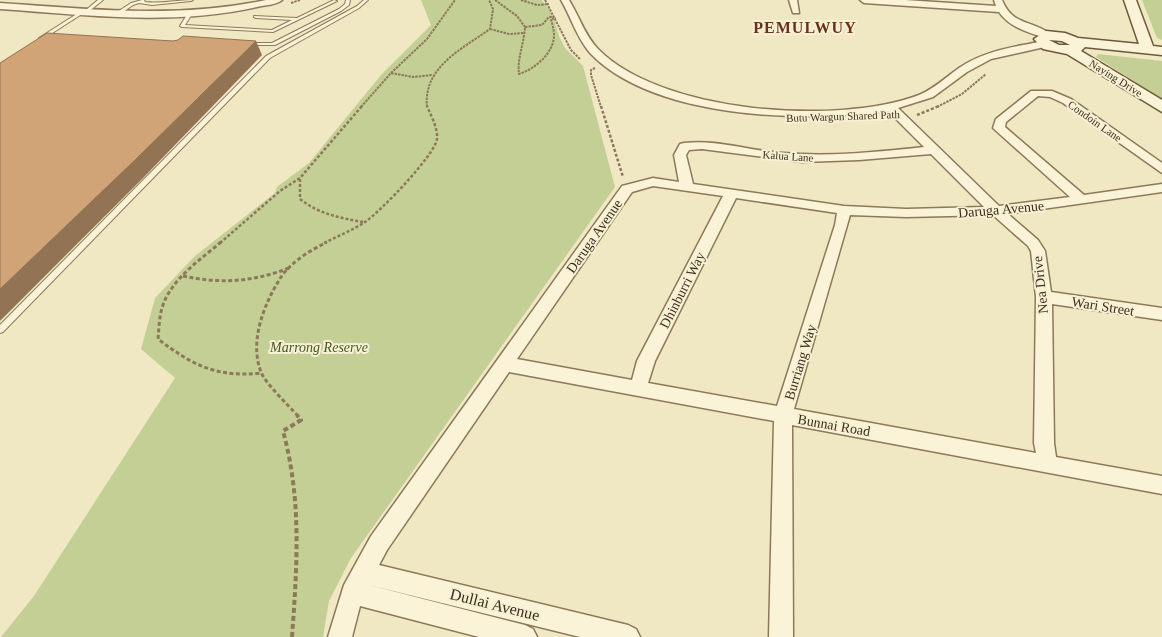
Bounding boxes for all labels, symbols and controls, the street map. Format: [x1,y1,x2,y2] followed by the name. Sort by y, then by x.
[753,19,857,36] district label: PEMULWUY
[1087,57,1145,99] street label: Naying Drive
[1066,98,1124,144] street label: Condoin Lane
[786,108,901,124] street label: Butu Wargun Shared Path
[762,148,814,164] street label: Kalua Lane
[563,197,625,276] street label: Daruga Avenue
[957,198,1045,221] street label: Daruga Avenue
[657,249,708,331] street label: Dhinburri Way
[1030,255,1051,315] street label: Nea Drive
[1071,294,1135,319] street label: Wari Street
[782,323,819,402] street label: Burriang Way
[269,340,368,355] park label: Marrong Reserve
[796,412,871,439] street label: Bunnai Road
[448,585,541,624] street label: Dullai Avenue

